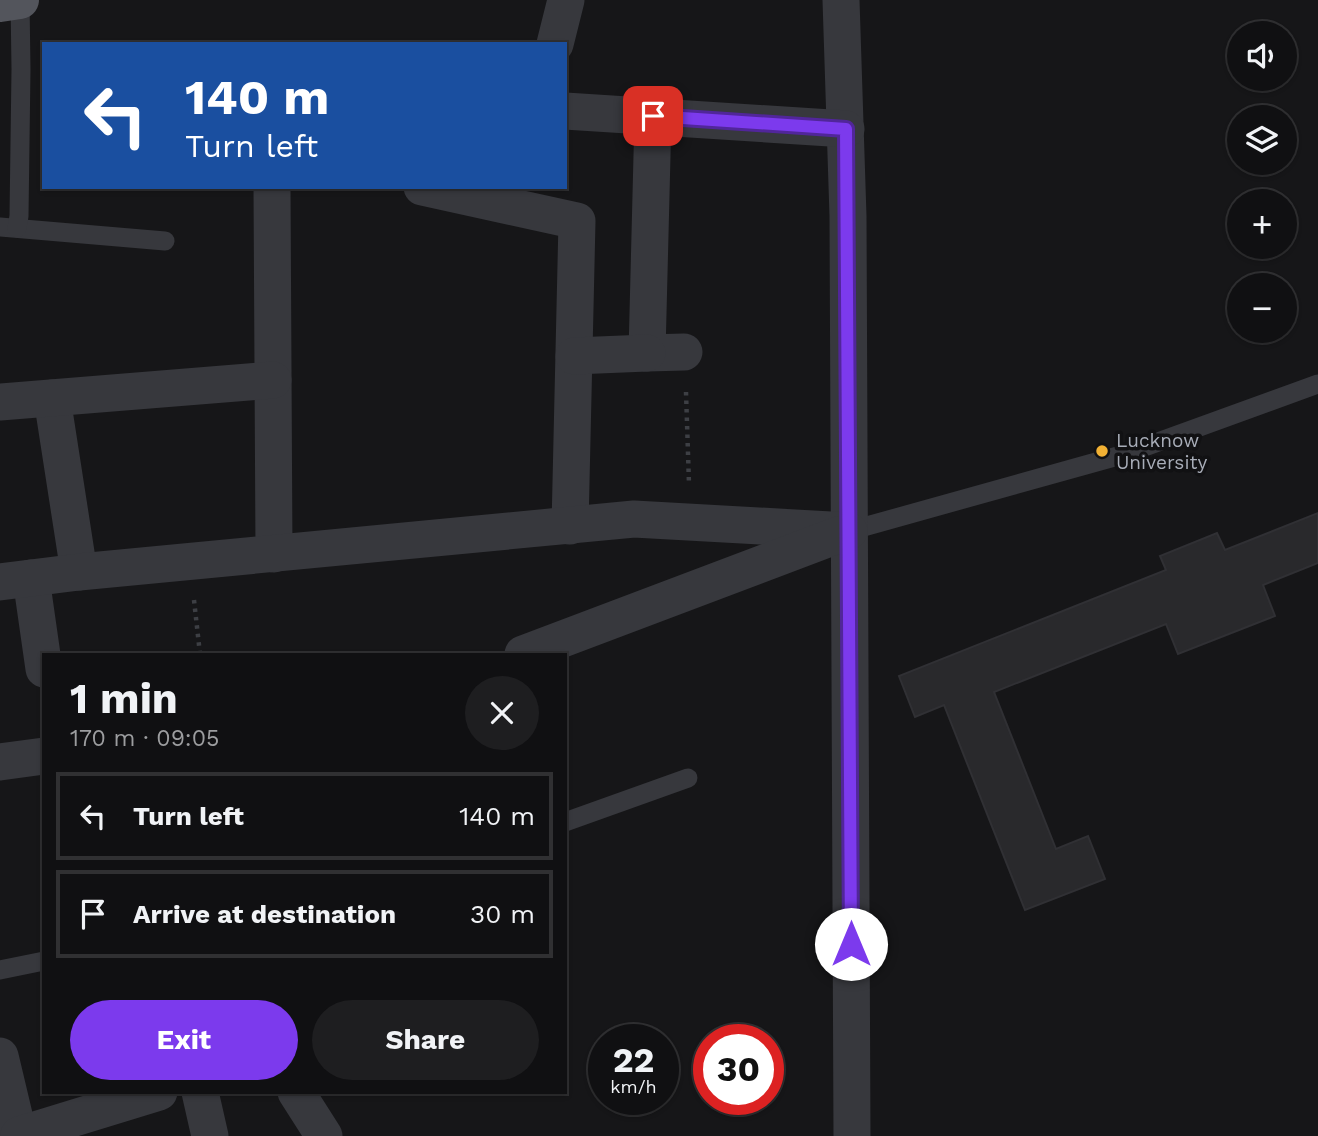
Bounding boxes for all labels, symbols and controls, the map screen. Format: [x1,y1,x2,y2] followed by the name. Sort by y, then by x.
[1227,21,1297,343] map controls
[1227,21,1297,91] button: sound
[185,68,329,126] text: 140 m
[70,70,161,161] icon: left
[623,86,683,146] pin
[634,97,672,135] icon: arrive
[1227,105,1297,175] button: layers
[185,127,318,165] text: Turn left
[1227,189,1297,259] button: +
[1227,273,1297,343] button: −
[1116,429,1207,474] place label: Lucknow University
[1094,443,1110,459] marker: Lucknow University
[70,674,178,723] text: 1 min
[465,676,539,750] button: close
[70,725,219,752] text: 170 m · 09:05
[74,797,112,835] icon: left
[133,801,244,831] text: Turn left
[459,801,535,831] text: 140 m
[74,895,112,933] icon: arrive
[133,899,396,929] text: Arrive at destination
[470,899,535,929] text: 30 m
[814,907,888,981] position arrow
[70,1000,298,1080] button: Exit
[312,1000,539,1080] button: Share
[693,1024,784,1115] speed limit sign: 30
[613,1039,654,1081] text: 22
[610,1076,657,1097] text: km/h

